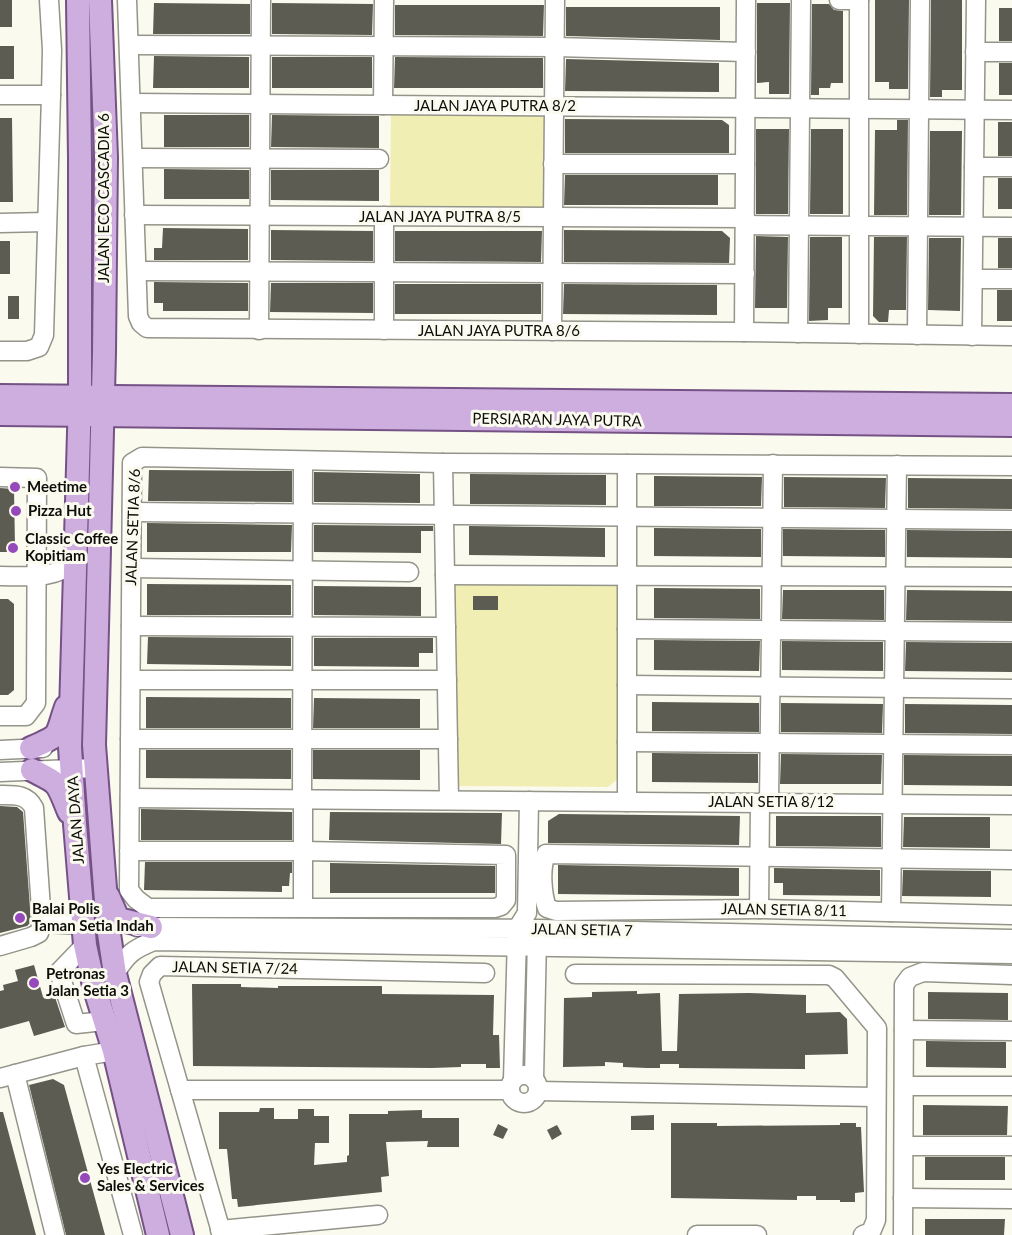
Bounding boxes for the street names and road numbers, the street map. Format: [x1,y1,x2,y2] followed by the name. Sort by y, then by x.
[414,96,576,114] street label: JALAN JAYA PUTRA 8/2
[94,113,112,283] street label: JALAN ECO CASCADIA 6
[359,207,521,225] street label: JALAN JAYA PUTRA 8/5
[418,321,580,339] street label: JALAN JAYA PUTRA 8/6
[472,409,643,429] street label: PERSIARAN JAYA PUTRA
[121,468,143,586] street label: JALAN SETIA 8/6
[63,775,87,865] street label: JALAN DAYA
[708,792,834,810] street label: JALAN SETIA 8/12
[721,899,847,919] street label: JALAN SETIA 8/11
[531,919,633,939] street label: JALAN SETIA 7
[172,957,298,977] street label: JALAN SETIA 7/24

